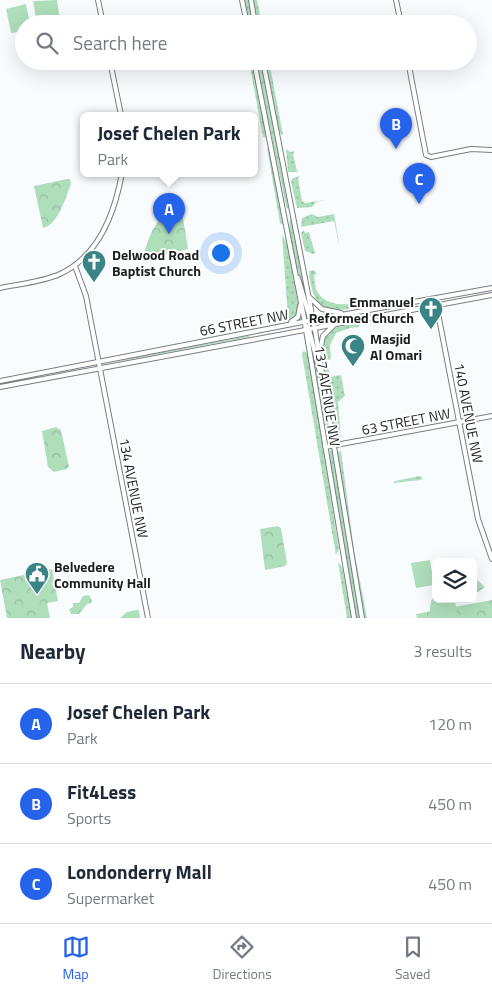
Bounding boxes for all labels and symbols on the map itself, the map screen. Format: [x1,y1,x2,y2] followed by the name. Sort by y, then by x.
[380,108,412,149] pin: B
[403,163,435,204] pin: C
[153,193,185,234] pin: A
[208,240,234,266] your location
[112,244,201,281] place label: Delwood Road Baptist Church
[81,249,107,283] church icon: Delwood Road Baptist Church
[309,291,414,328] place label: Emmanuel Reformed Church
[418,296,444,330] church icon: Emmanuel Reformed Church
[198,303,290,341] street label: 66 STREET NW
[370,328,422,365] place label: Masjid Al Omari
[340,333,366,367] mosque icon: Masjid Al Omari
[310,344,346,448] street label: 137 AVENUE NW
[449,361,489,465] street label: 140 AVENUE NW
[360,402,452,440] street label: 63 STREET NW
[114,436,154,540] street label: 134 AVENUE NW
[54,556,151,593] place label: Belvedere Community Hall
[24,561,50,595] public building icon: Belvedere Community Hall

